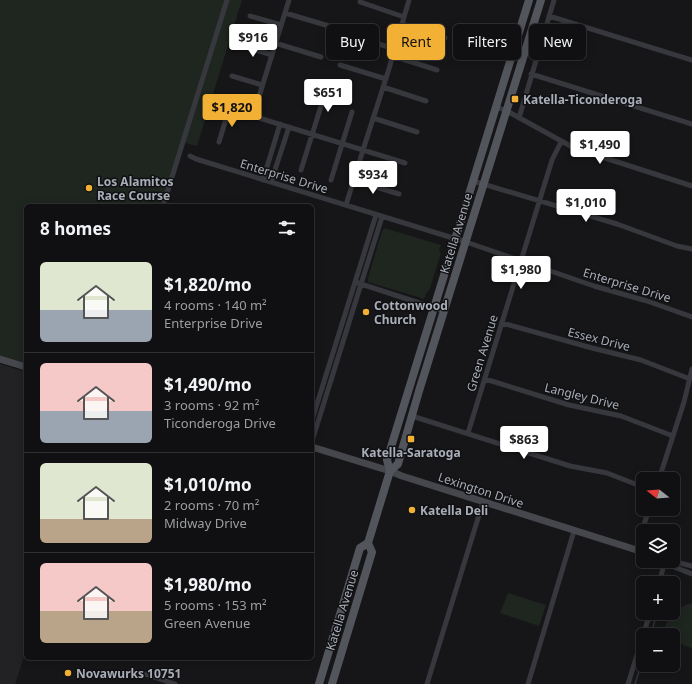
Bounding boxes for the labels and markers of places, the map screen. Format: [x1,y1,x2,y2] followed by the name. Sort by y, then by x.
[229,24,277,58] pin: $916
[304,79,352,113] pin: $651
[523,91,642,108] place label: Katella-Ticonderoga
[199,94,265,128] pin: $1,820
[510,94,520,104] marker: Katella-Ticonderoga
[567,131,633,165] pin: $1,490
[349,161,397,195] pin: $934
[97,173,173,204] place label: Los Alamitos Race Course
[84,183,94,193] marker: Los Alamitos Race Course
[553,189,619,223] pin: $1,010
[488,256,554,290] pin: $1,980
[374,297,448,328] place label: Cottonwood Church
[361,307,371,317] marker: Cottonwood Church
[500,426,548,460] pin: $863
[406,434,416,444] marker: Katella-Saratoga
[361,444,461,461] place label: Katella-Saratoga
[420,502,488,519] place label: Katella Deli
[407,505,417,515] marker: Katella Deli
[76,665,181,682] place label: Novawurks 10751
[63,668,73,678] marker: Novawurks 10751

